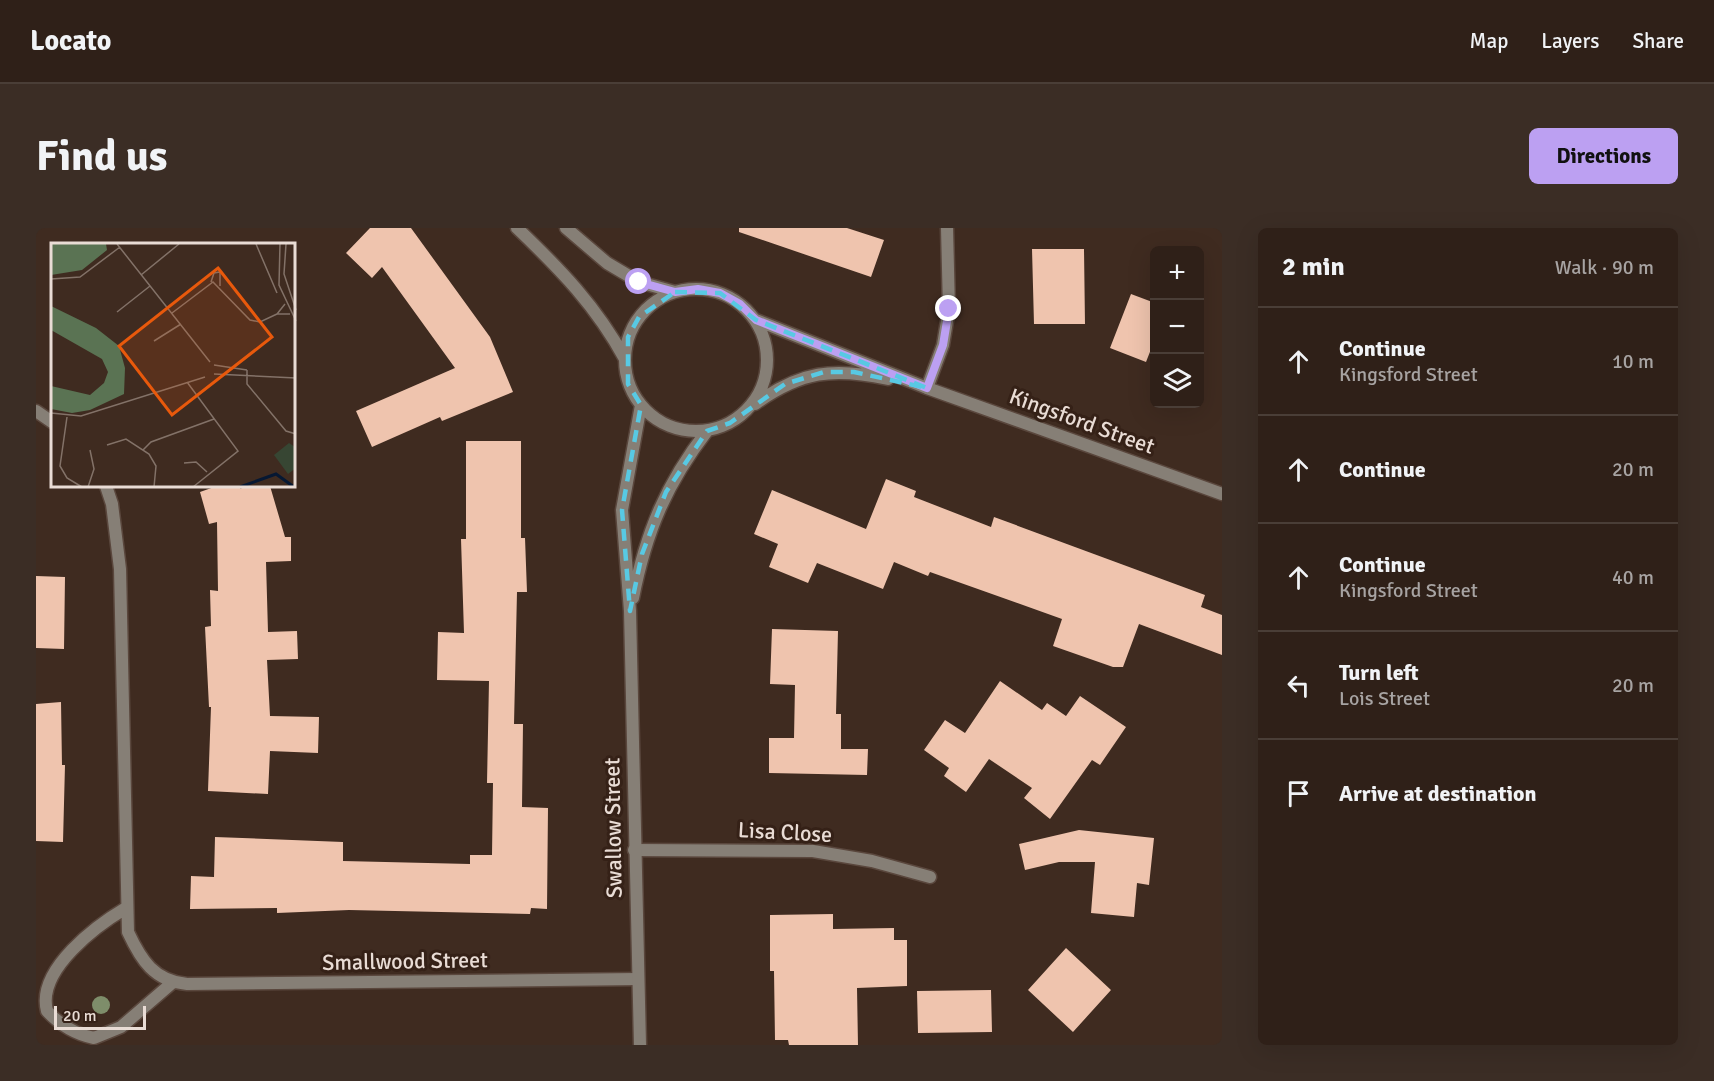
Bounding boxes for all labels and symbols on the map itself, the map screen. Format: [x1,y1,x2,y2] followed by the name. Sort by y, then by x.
[51,243,296,488] inset map
[625,268,651,294] route start
[935,295,961,321] route end
[1006,382,1159,460] street label: Kingsford Street
[598,757,628,898] street label: Swallow Street
[737,816,833,848] street label: Lisa Close
[322,946,488,976] street label: Smallwood Street
[54,1003,146,1030] scale bar

